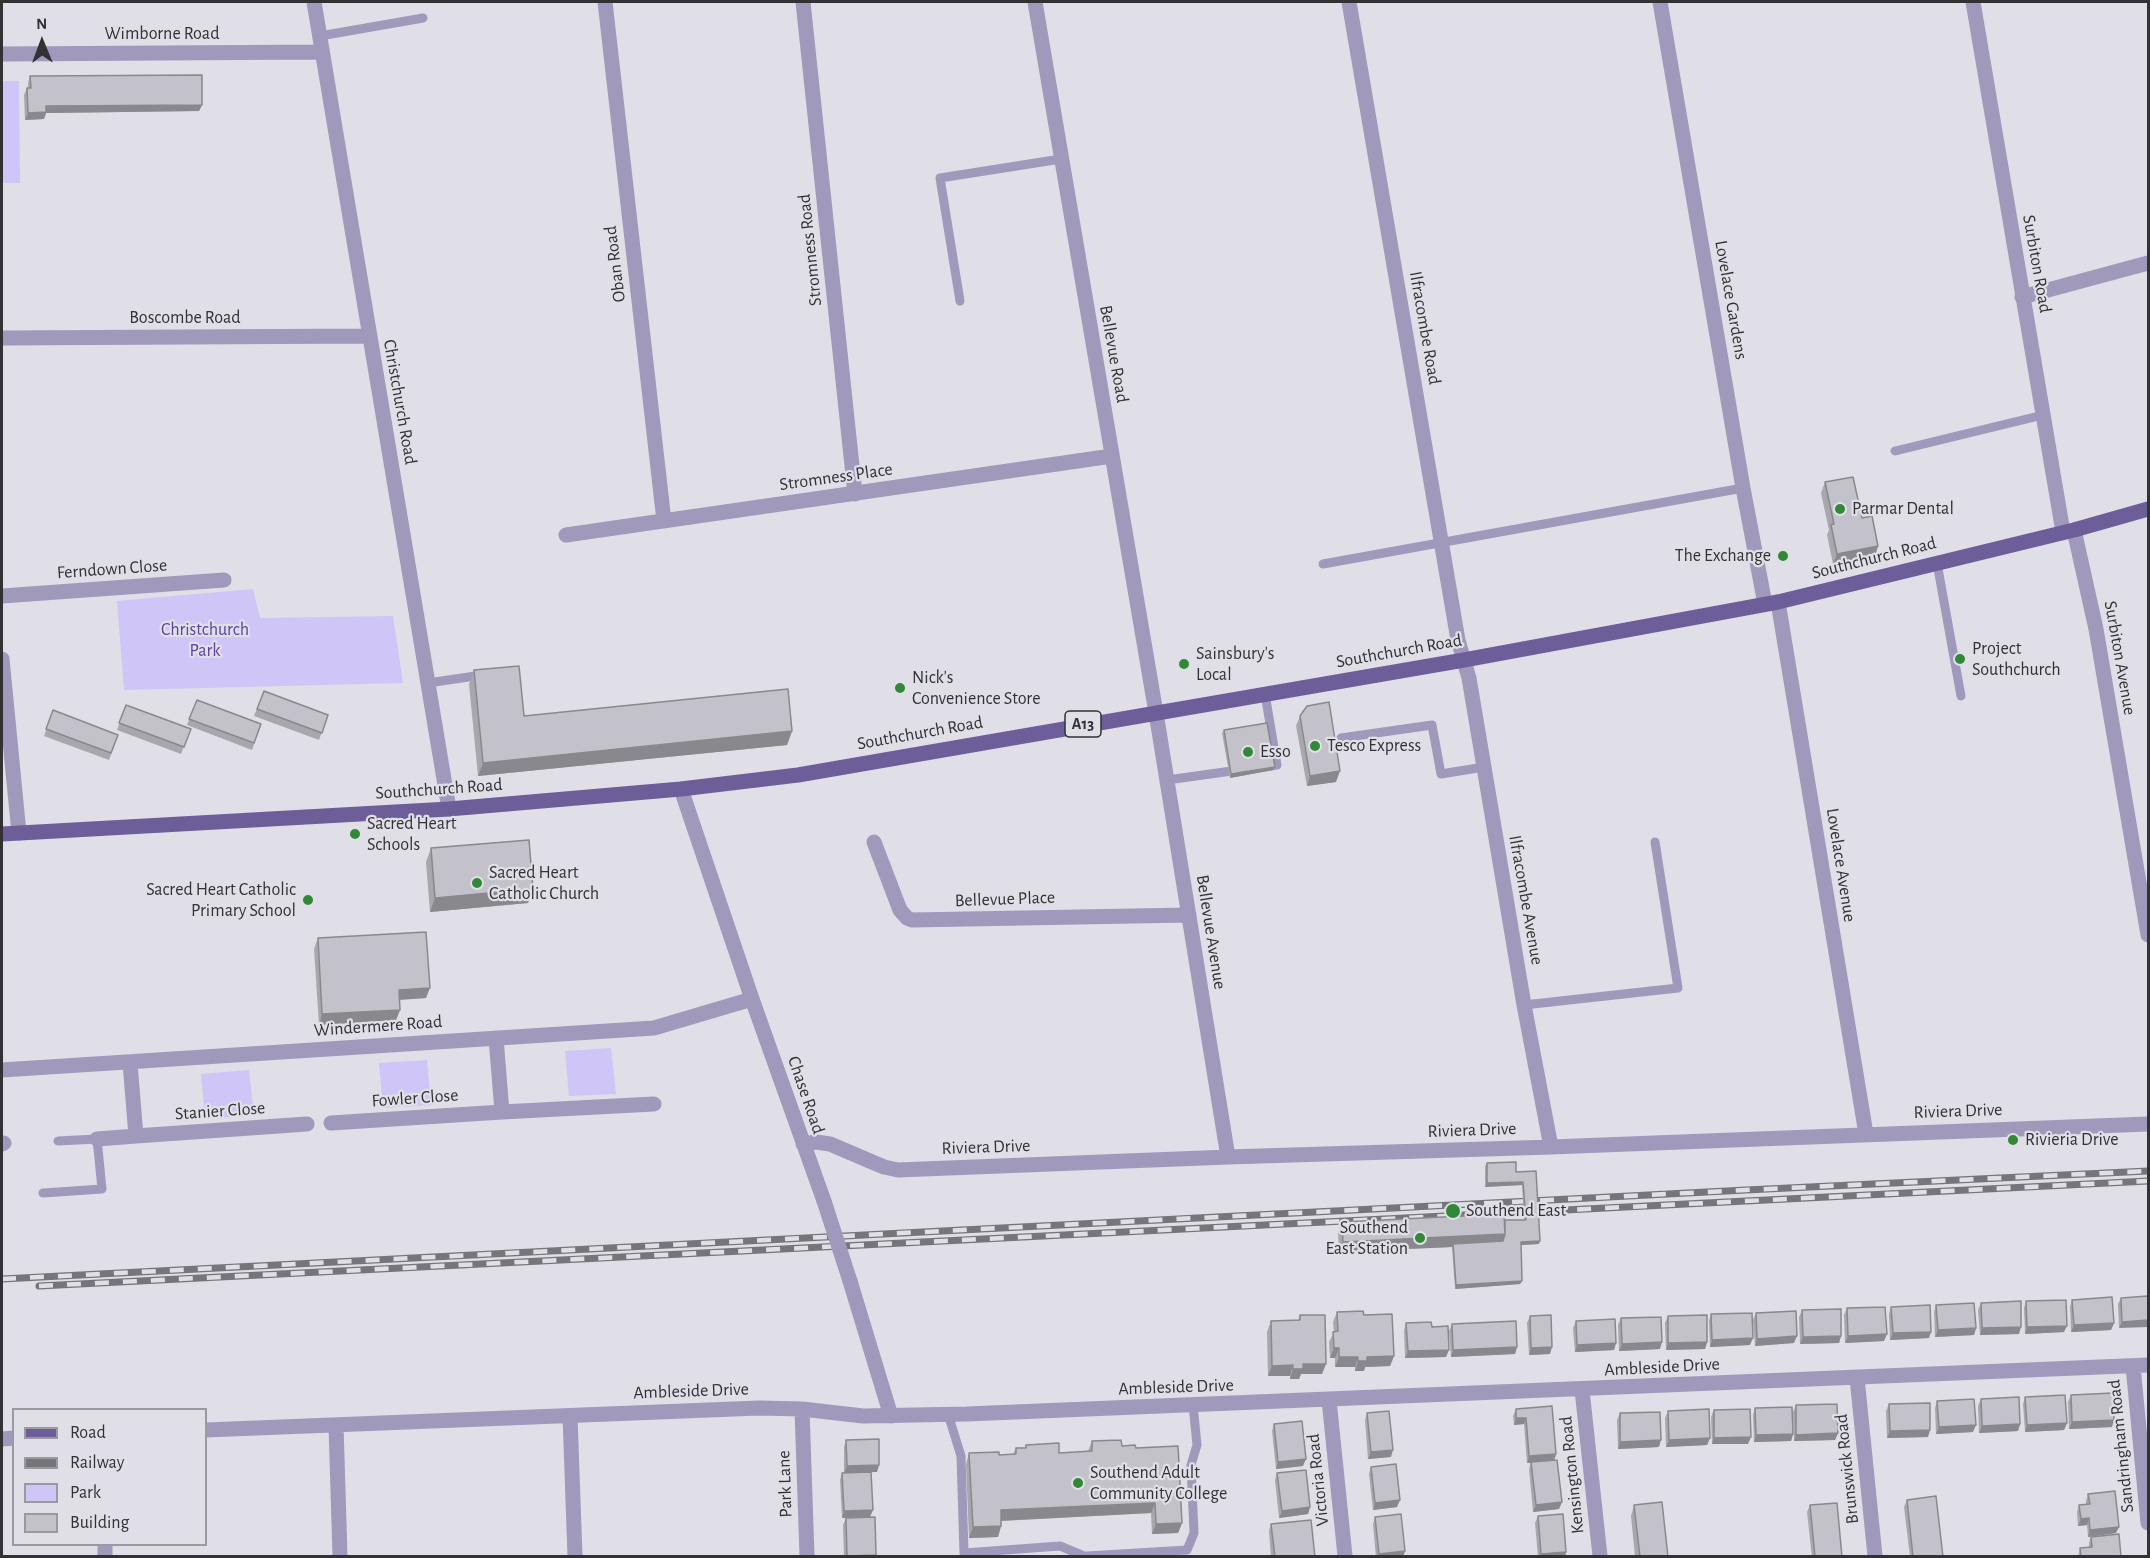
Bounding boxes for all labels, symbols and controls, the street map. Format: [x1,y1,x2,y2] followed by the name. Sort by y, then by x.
[12,12,72,72] north arrow
[36,16,47,32] text: N
[105,23,219,45] street label: Wimborne Road
[793,193,827,307] street label: Stromness Road
[2018,213,2056,315] street label: Surbiton Road
[600,225,630,303] street label: Oban Road
[1710,239,1752,361] street label: Lovelace Gardens
[1404,270,1446,386] street label: Ilfracombe Road
[1095,303,1133,405] street label: Bellevue Road
[129,307,241,329] street label: Boscombe Road
[378,338,422,466] street label: Christchurch Road
[778,458,894,496] street label: Stromness Place
[1852,498,1954,520] place label: Parmar Dental
[1833,502,1847,516] marker: Parmar Dental
[1810,532,1938,584] street label: Southchurch Road
[1675,545,1771,567] place label: The Exchange
[1776,549,1790,563] marker: The Exchange
[56,554,168,584] street label: Ferndown Close
[2099,599,2141,717] street label: Surbiton Avenue
[161,619,249,662] park label: Christchurch Park
[1334,629,1464,673] street label: Southchurch Road
[1972,638,2061,680] place label: Project Southchurch
[1196,643,1274,686] place label: Sainsbury's Local
[1953,652,1967,666] marker: Project Southchurch
[1177,657,1191,671] marker: Sainsbury's Local
[912,667,1040,710] place label: Nick's Convenience Store
[893,681,907,695] marker: Nick's Convenience Store
[855,711,985,755] street label: Southchurch Road
[1065,711,1101,737] road number: A13
[1327,735,1421,757] place label: Tesco Express
[1308,739,1322,753] marker: Tesco Express
[1260,741,1291,763] place label: Esso
[1241,745,1255,759] marker: Esso
[375,774,503,804] street label: Southchurch Road
[1821,807,1861,923] street label: Lovelace Avenue
[367,813,457,856] place label: Sacred Heart Schools
[348,827,362,841] marker: Sacred Heart Schools
[1504,833,1548,967] street label: Ilfracombe Avenue
[489,862,599,904] place label: Sacred Heart Catholic Church
[1191,873,1231,991] street label: Bellevue Avenue
[470,876,484,890] marker: Sacred Heart Catholic Church
[146,879,296,922] place label: Sacred Heart Catholic Primary School
[954,886,1056,912] street label: Bellevue Place
[301,893,315,907] marker: Sacred Heart Catholic Primary School
[313,1011,443,1041] street label: Windermere Road
[783,1053,829,1137] street label: Chase Road
[371,1084,459,1112] street label: Fowler Close
[174,1097,266,1125] street label: Stanier Close
[1913,1099,2003,1123] street label: Riviera Drive
[1427,1118,1517,1142] street label: Riviera Drive
[2025,1129,2118,1151] place label: Rivieria Drive
[2006,1133,2020,1147] marker: Rivieria Drive
[941,1135,1031,1159] street label: Riviera Drive
[1466,1200,1566,1222] place label: Southend East
[1444,1202,1462,1220] marker: Southend East
[1325,1217,1408,1260] place label: Southend East Station
[1413,1231,1427,1245] marker: Southend East Station
[1604,1353,1720,1381] street label: Ambleside Drive
[1118,1374,1234,1400] street label: Ambleside Drive
[633,1378,749,1404] street label: Ambleside Drive
[2103,1378,2139,1514] street label: Sandringham Road
[12,1408,207,1546] legend
[1830,1413,1864,1525] street label: Brunswick Road
[1555,1415,1589,1535] street label: Kensington Road
[70,1424,106,1442] text: Road
[1302,1433,1334,1527] street label: Victoria Road
[773,1450,797,1518] street label: Park Lane
[70,1454,124,1472] text: Railway
[1090,1462,1227,1504] place label: Southend Adult Community College
[1071,1476,1085,1490] marker: Southend Adult Community College
[70,1484,101,1502] text: Park
[70,1514,129,1532] text: Building

